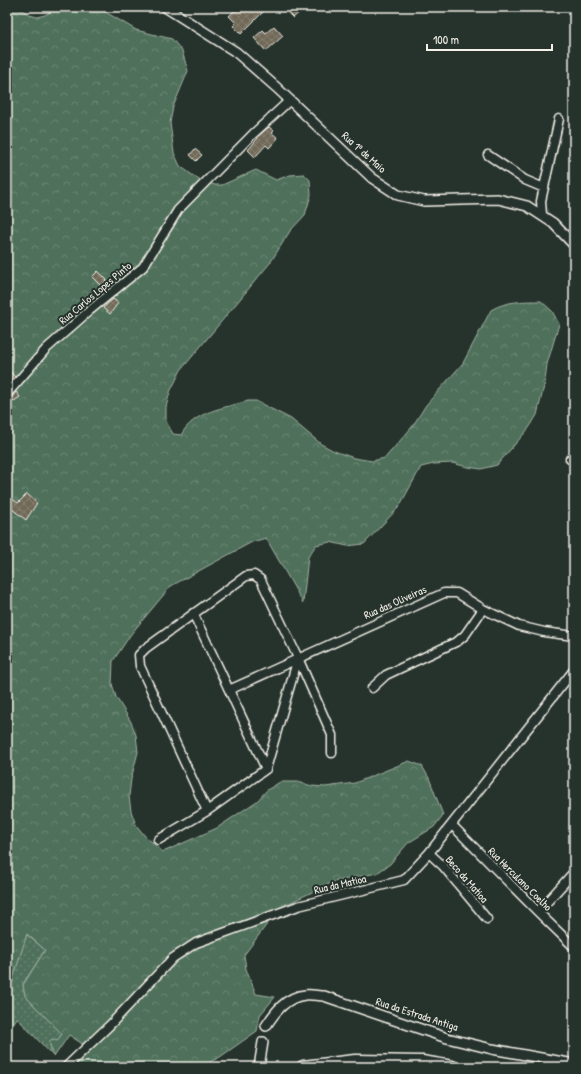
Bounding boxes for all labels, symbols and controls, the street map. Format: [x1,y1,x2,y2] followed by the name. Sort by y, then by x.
[427,26,552,52] scale bar
[433,31,459,48] text: 100 m
[339,128,390,176] street label: Rua 1º de Maio
[56,258,134,327] street label: Rua Carlos Lopes Pinto
[361,582,429,622] street label: Rua das Oliveiras
[485,844,555,914] street label: Rua Herculano Coelho
[443,852,492,906] street label: Beco da Matioa
[312,871,368,897] street label: Rua da Matioa
[374,994,461,1034] street label: Rua da Estrada Antiga

